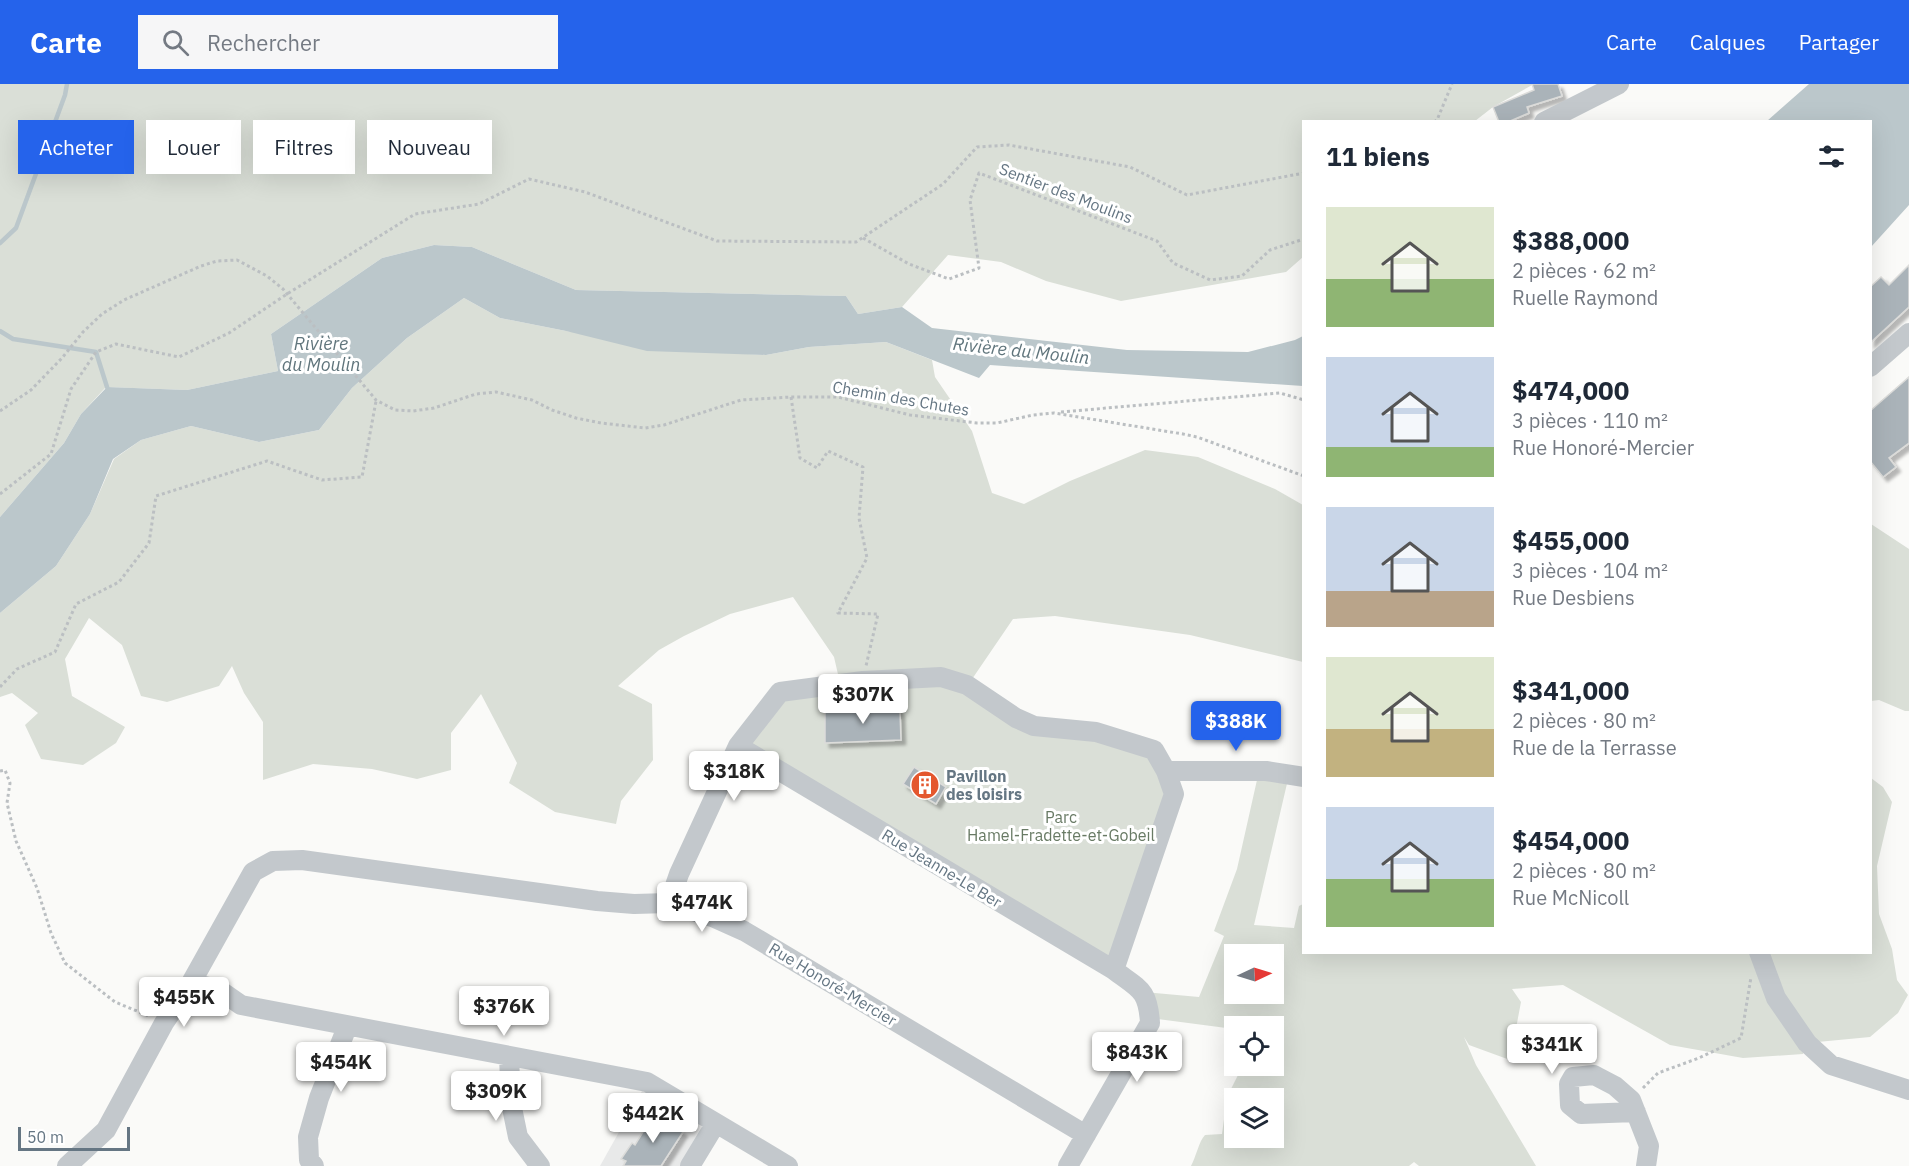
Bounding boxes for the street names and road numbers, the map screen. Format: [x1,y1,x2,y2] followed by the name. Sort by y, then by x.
[997,158,1135,228] street label: Sentier des Moulins
[831,376,971,420] street label: Chemin des Chutes
[878,824,1006,912] street label: Rue Jeanne-Le Ber
[765,938,901,1030] street label: Rue Honoré-Mercier

